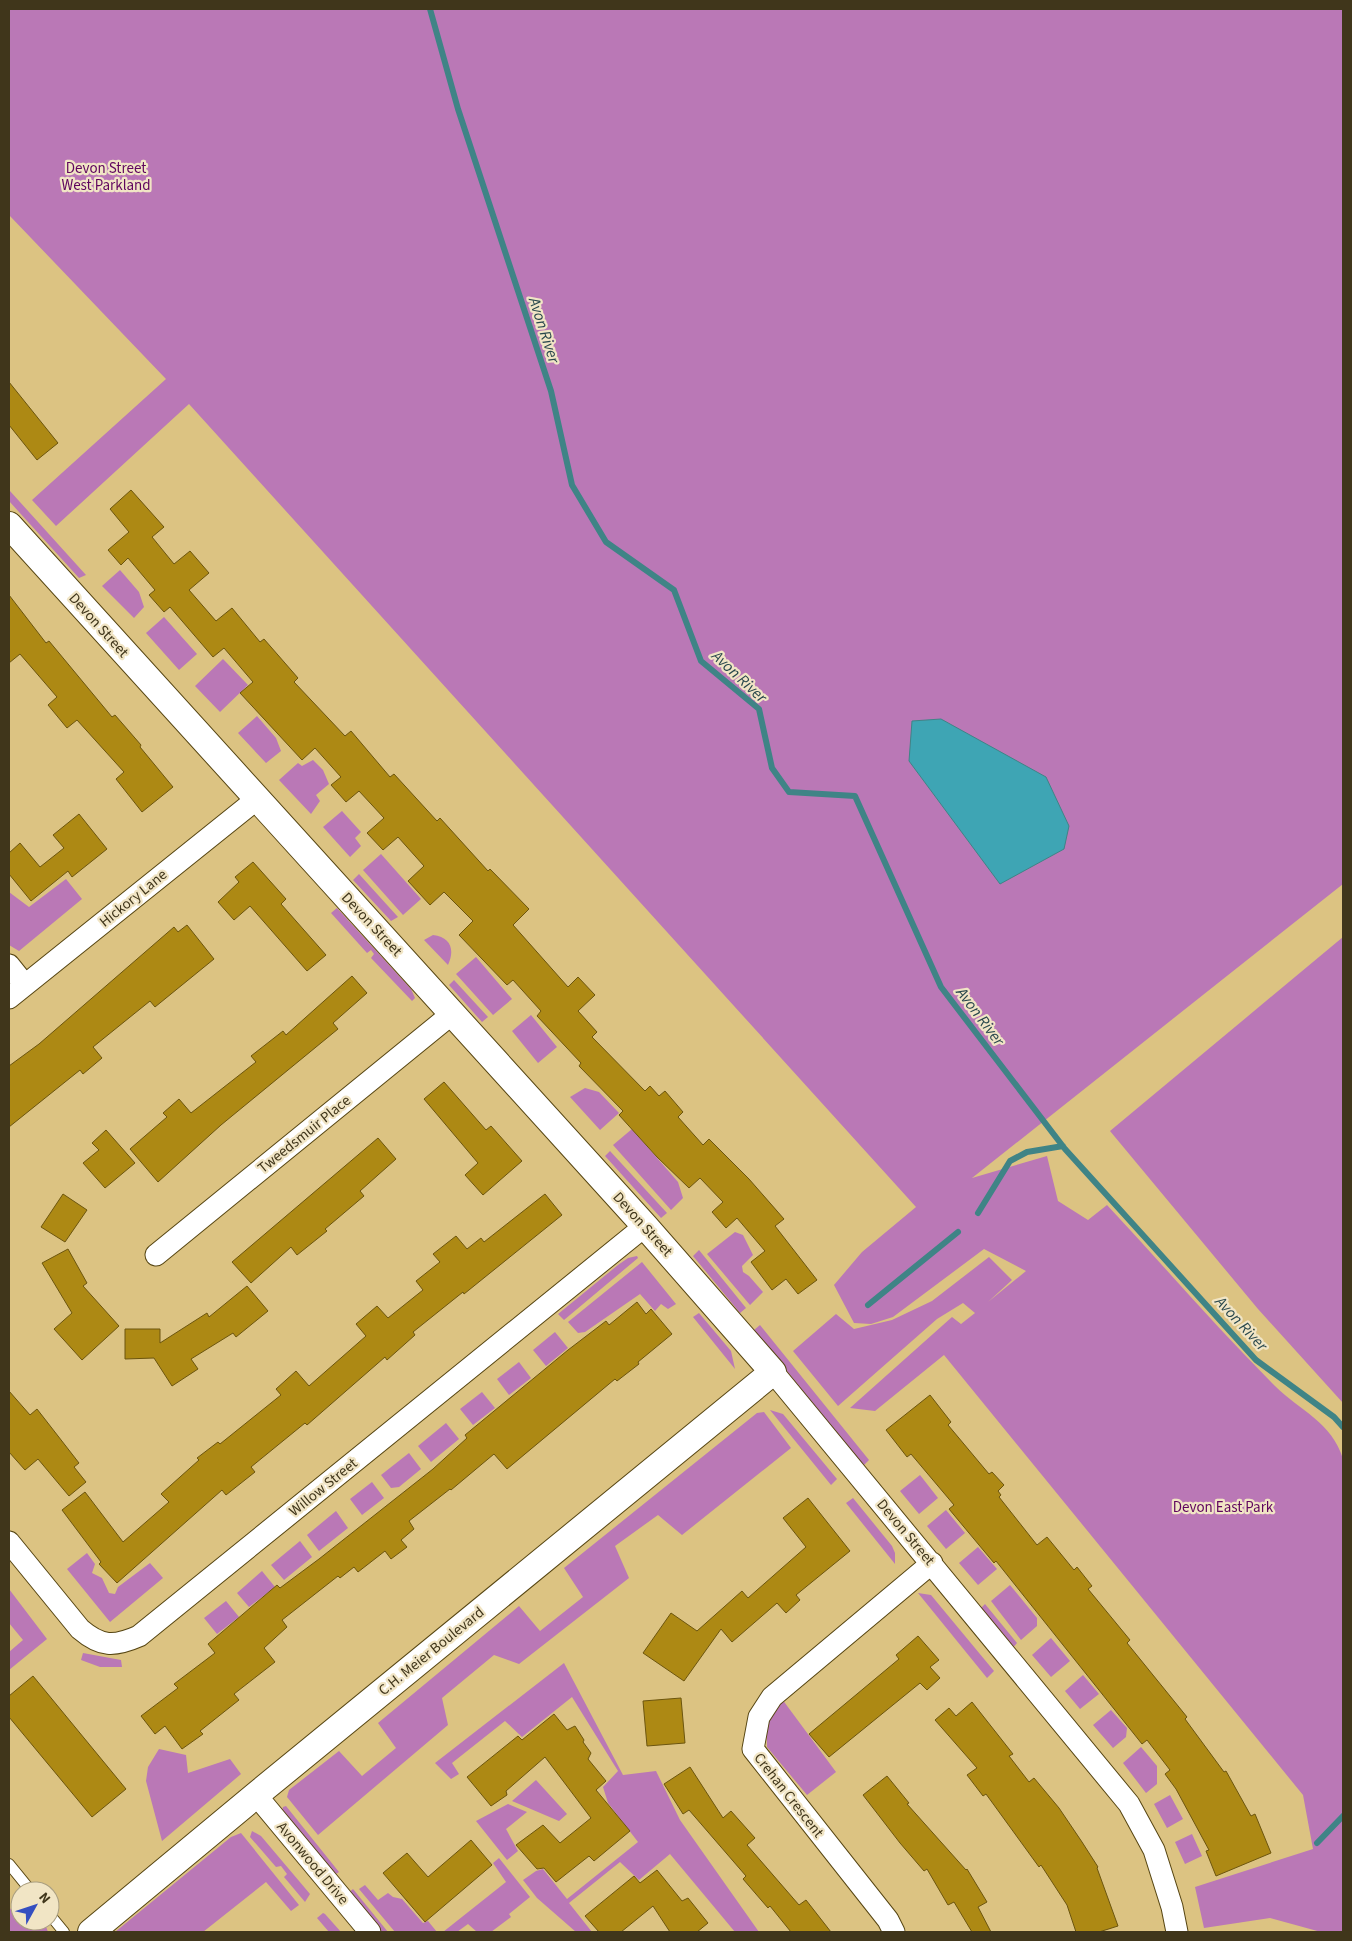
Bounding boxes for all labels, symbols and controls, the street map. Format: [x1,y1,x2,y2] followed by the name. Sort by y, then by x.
[61,158,151,196] park label: Devon Street West Parkland
[523,294,565,367] water label: Avon River
[64,588,133,662] street label: Devon Street
[706,645,773,709] water label: Avon River
[95,865,172,932] street label: Hickory Lane
[336,888,407,961] street label: Devon Street
[950,982,1010,1052] water label: Avon River
[253,1090,355,1178] street label: Tweedsmuir Place
[608,1187,677,1261] street label: Devon Street
[1209,1291,1273,1357] water label: Avon River
[285,1453,362,1522] street label: Willow Street
[872,1495,940,1570] street label: Devon Street
[1173,1497,1274,1518] park label: Devon East Park
[374,1602,489,1701] street label: C.H. Meier Boulevard
[749,1748,828,1842] street label: Crehan Crescent
[272,1817,353,1909] street label: Avonwood Drive
[10,1881,60,1931] north arrow
[34,1888,55,1908] text: N

